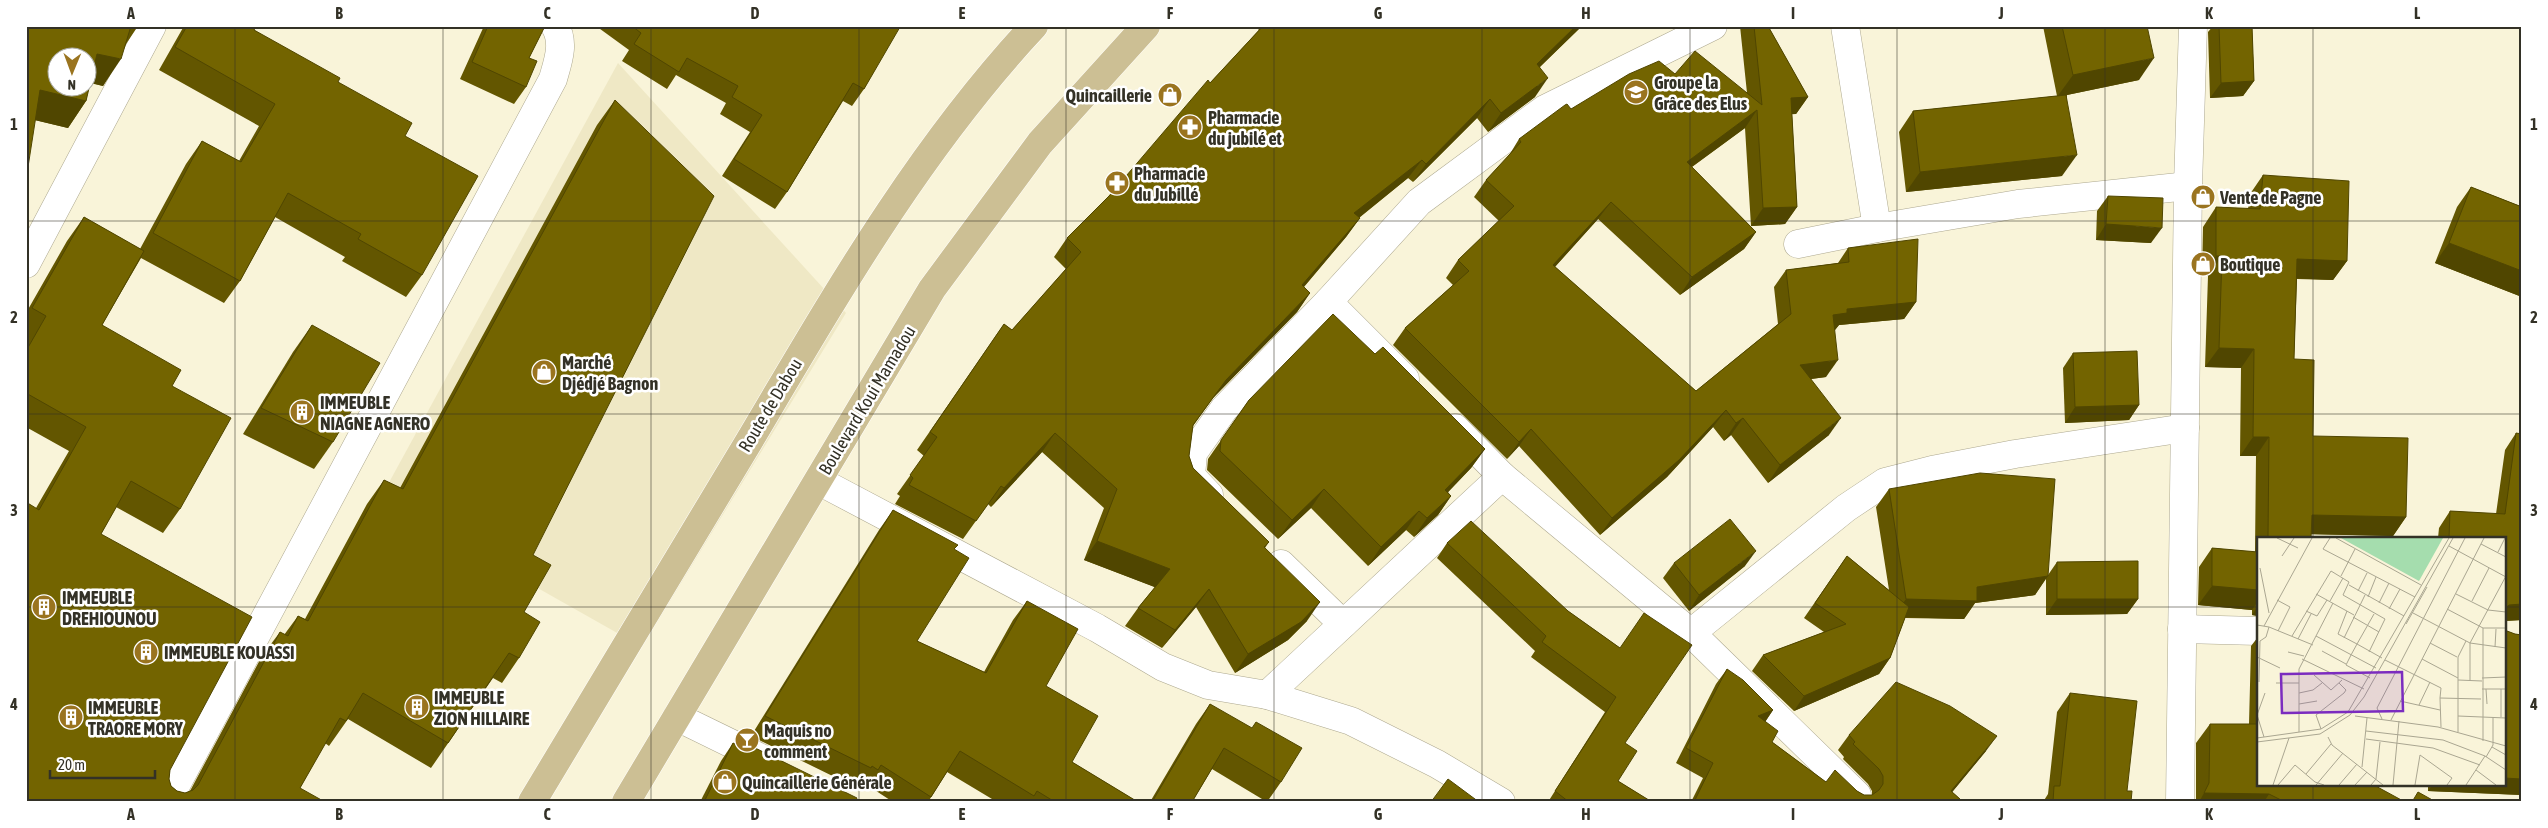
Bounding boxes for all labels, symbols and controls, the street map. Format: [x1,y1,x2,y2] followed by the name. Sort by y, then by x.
[126,4,135,22] text: A
[335,4,343,22] text: B
[543,4,551,22] text: C
[751,4,760,22] text: D
[959,4,966,22] text: E
[1167,4,1174,22] text: F
[1374,4,1383,22] text: G
[1581,4,1591,22] text: H
[1791,4,1795,22] text: I
[1997,4,2004,22] text: J
[2205,4,2213,22] text: K
[2414,4,2421,22] text: L
[48,48,98,98] north arrow
[1654,72,1748,114] place label: Groupe la Grâce des Elus
[68,77,76,93] text: N
[1623,79,1649,105] school or university icon: Groupe la Grâce des Elus
[1157,82,1183,108] shop icon: Quincaillerie
[1066,85,1152,106] place label: Quincaillerie
[1208,107,1283,149] place label: Pharmacie du jubilé et
[1177,114,1203,140] pharmacy icon: Pharmacie du jubilé et
[10,115,18,133] text: 1
[2530,115,2538,133] text: 1
[1134,163,1206,205] place label: Pharmacie du Jubillé
[1104,170,1130,196] pharmacy icon: Pharmacie du Jubillé
[2190,184,2216,210] shop icon: Vente de Pagne
[2219,187,2321,208] place label: Vente de Pagne
[2190,251,2216,277] shop icon: Boutique
[2220,254,2280,275] place label: Boutique
[10,308,18,326] text: 2
[2530,308,2538,326] text: 2
[814,322,920,478] street label: Boulevard Koui Mamadou
[562,352,658,394] place label: Marché Djédjé Bagnon
[734,355,806,455] street label: Route de Dabou
[531,359,557,385] shop icon: Marché Djédjé Bagnon
[320,392,430,434] place label: IMMEUBLE NIAGNE AGNERO
[289,399,315,425] building icon: IMMEUBLE NIAGNE AGNERO
[10,501,18,519] text: 3
[2530,501,2538,519] text: 3
[2257,537,2506,786] inset map
[62,587,157,629] place label: IMMEUBLE DREHIOUNOU
[31,594,57,620] building icon: IMMEUBLE DREHIOUNOU
[133,639,159,665] building icon: IMMEUBLE KOUASSI
[164,642,295,663] place label: IMMEUBLE KOUASSI
[434,687,530,729] place label: IMMEUBLE ZION HILLAIRE
[404,694,430,720] building icon: IMMEUBLE ZION HILLAIRE
[9,695,18,713] text: 4
[2529,695,2538,713] text: 4
[88,697,184,739] place label: IMMEUBLE TRAORE MORY
[58,704,84,730] building icon: IMMEUBLE TRAORE MORY
[764,720,832,762] place label: Maquis no comment
[734,727,760,753] bar icon: Maquis no comment
[50,748,155,780] scale bar
[58,756,85,773] text: 20 m
[712,769,738,795] shop icon: Quincaillerie Générale
[742,772,892,793] place label: Quincaillerie Générale
[126,805,135,823] text: A
[335,805,343,823] text: B
[543,805,551,823] text: C
[751,805,760,823] text: D
[959,805,966,823] text: E
[1167,805,1174,823] text: F
[1374,805,1383,823] text: G
[1581,805,1591,823] text: H
[1791,805,1795,823] text: I
[1997,805,2004,823] text: J
[2205,805,2213,823] text: K
[2414,805,2421,823] text: L

